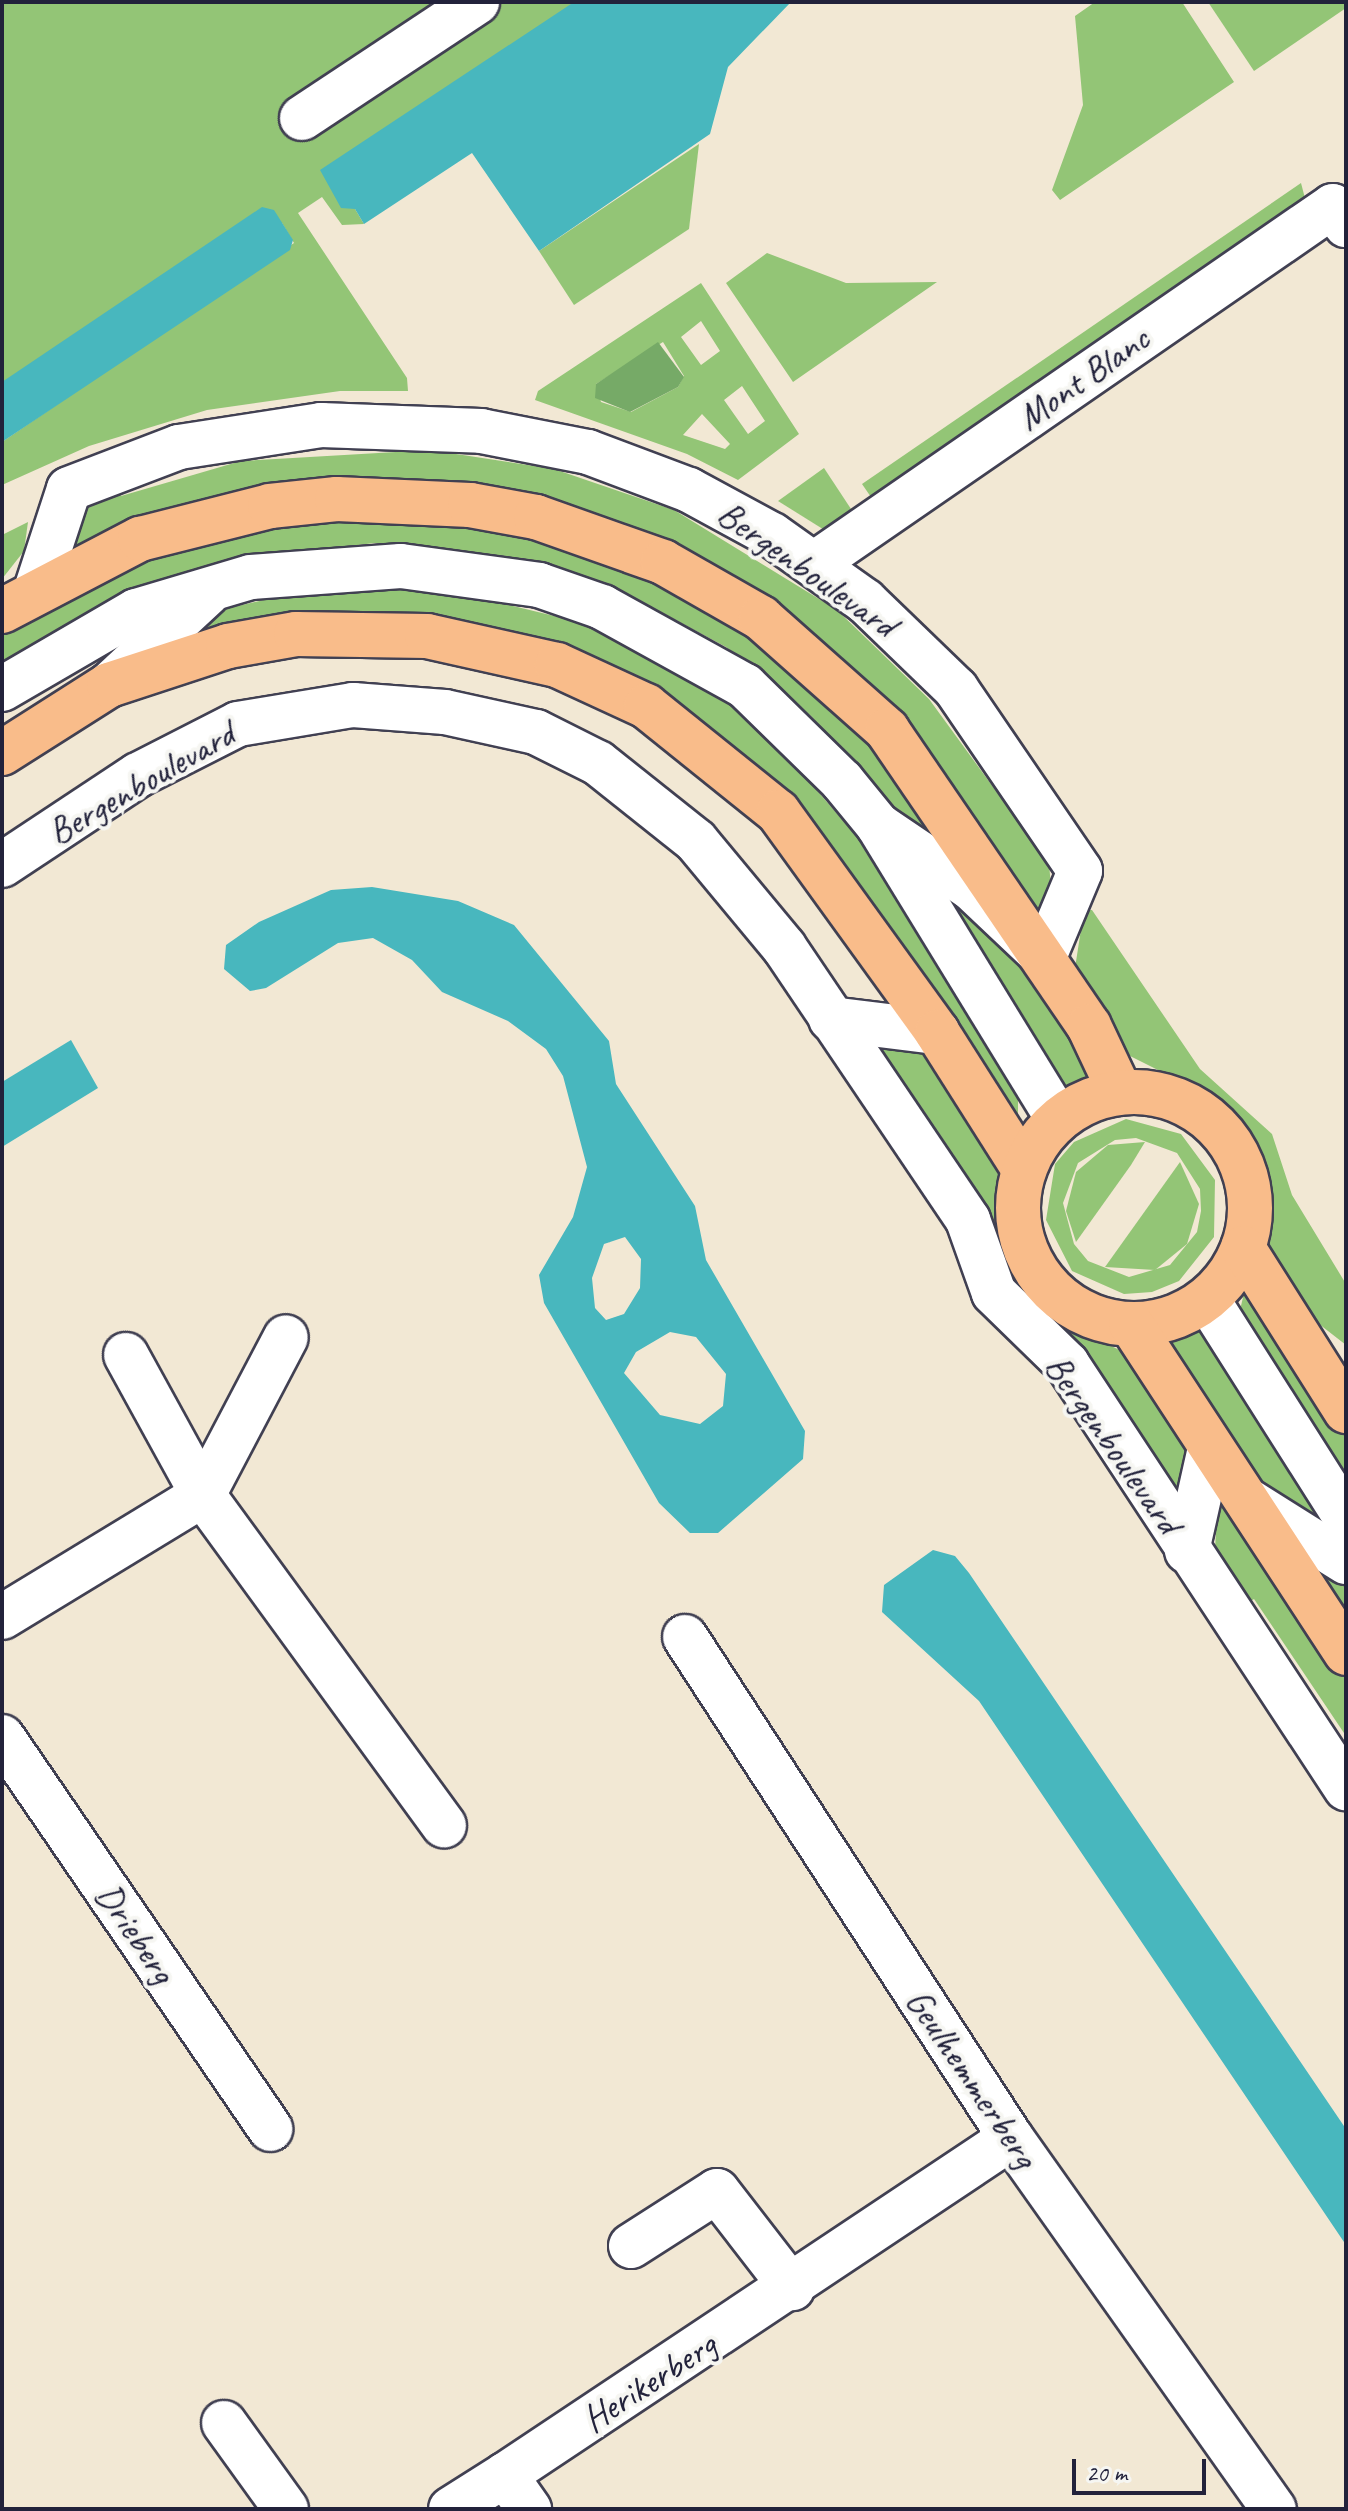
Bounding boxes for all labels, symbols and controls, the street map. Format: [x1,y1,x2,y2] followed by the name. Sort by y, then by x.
[1007,315,1159,441] street label: Mont Blanc
[709,491,905,647] street label: Bergenboulevard
[39,711,243,855] street label: Bergenboulevard
[1035,1346,1191,1542] street label: Bergenboulevard
[86,1874,186,1992] street label: Drieberg
[896,1980,1048,2176] street label: Geulhemmerberg
[573,2322,725,2442] street label: Herikerberg
[1076,2443,1210,2493] scale bar
[1086,2458,1127,2488] text: 20 m

